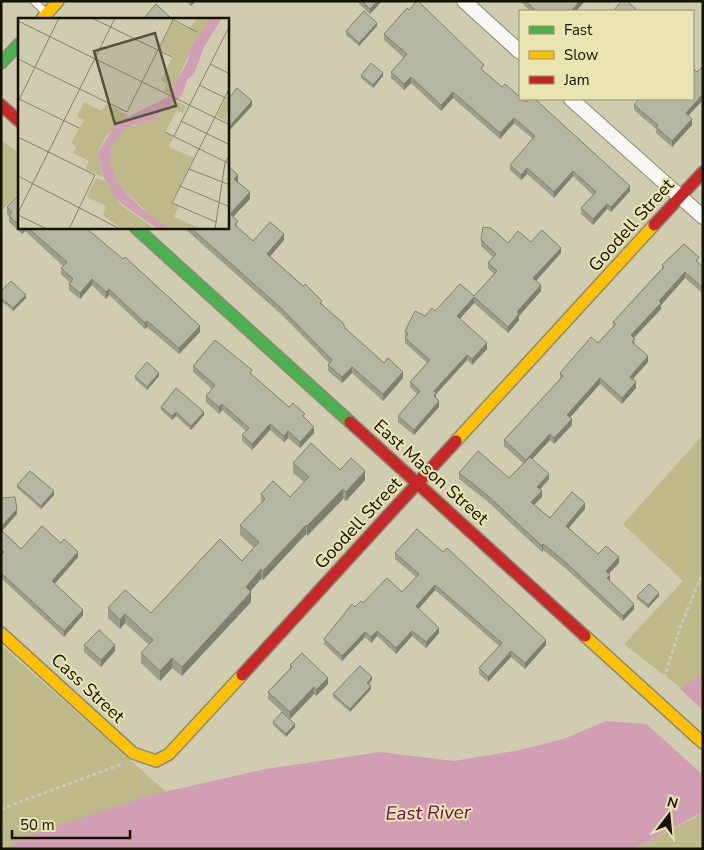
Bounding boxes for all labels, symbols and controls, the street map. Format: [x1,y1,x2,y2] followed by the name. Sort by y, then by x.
[519,10,694,100] legend
[18,18,229,229] inset map
[564,20,593,40] text: Fast
[564,45,599,65] text: Slow
[563,70,590,90] text: Jam
[583,173,680,277] street label: Goodell Street
[368,414,494,531] street label: East Mason Street
[309,471,407,574] street label: Goodell Street
[46,648,130,729] street label: Cass Street
[644,790,694,840] north arrow
[665,792,680,814] text: N
[385,799,472,827] water label: East River
[12,808,130,840] scale bar
[20,815,55,835] text: 50 m

